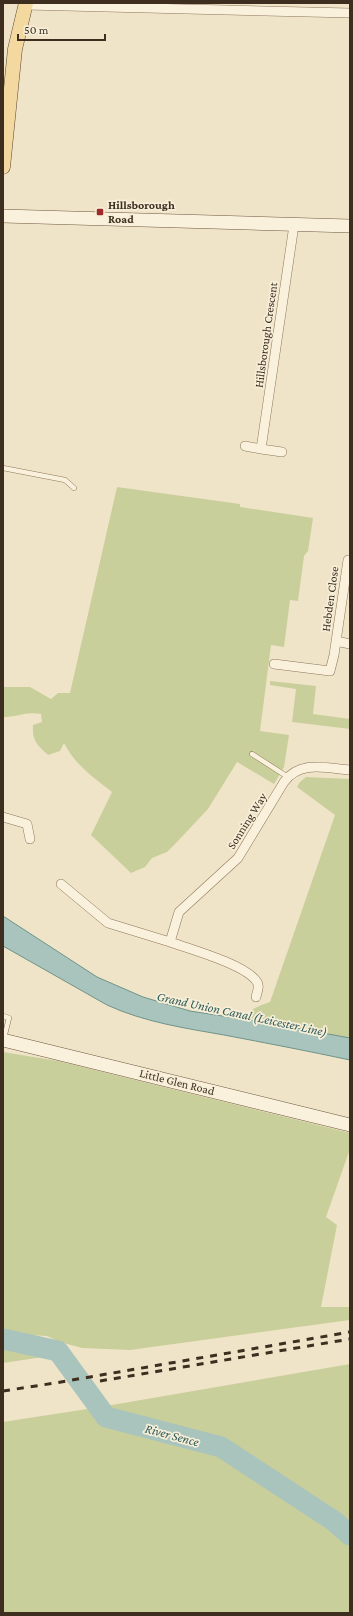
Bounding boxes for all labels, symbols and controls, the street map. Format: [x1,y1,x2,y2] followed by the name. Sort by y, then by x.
[18,16,105,42] scale bar
[24,23,49,37] text: 50 m
[108,198,175,226] place label: Hillsborough Road
[95,207,105,217] marker: Hillsborough Road
[252,280,280,389] street label: Hillsborough Crescent
[318,565,342,633] street label: Hebden Close
[224,790,270,852] street label: Sonning Way
[155,989,328,1040] water label: Grand Union Canal (Leicester Line)
[138,1066,217,1098] street label: Little Glen Road
[144,1421,201,1449] water label: River Sence

